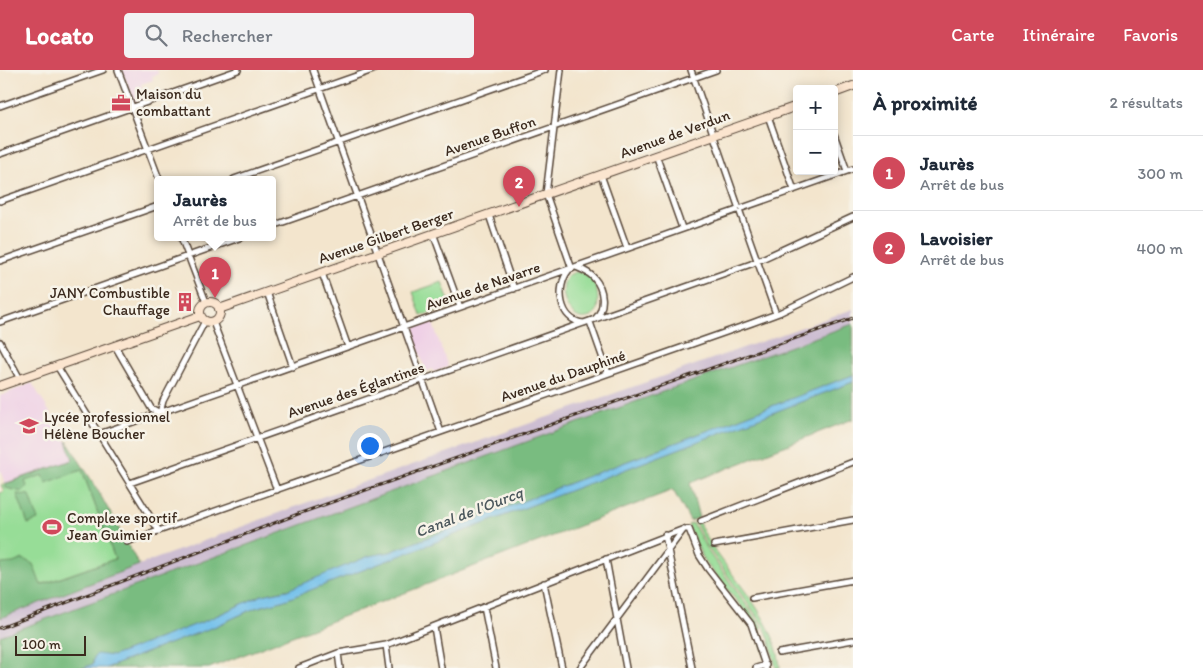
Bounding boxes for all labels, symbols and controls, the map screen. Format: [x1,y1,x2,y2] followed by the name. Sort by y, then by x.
[124,13,474,58] search box
[25,21,94,50] text: Locato
[142,21,170,49] icon: search
[182,24,273,47] text: Rechercher
[951,24,995,46] text: Carte
[1023,24,1095,46] text: Itinéraire
[1123,24,1178,46] text: Favoris
[136,85,211,120] place label: Maison du combattant
[793,85,838,175] map controls
[793,85,838,130] button: +
[873,90,978,115] text: À proximité
[110,92,132,114] office icon: Maison du combattant
[1109,93,1183,112] text: 2 résultats
[618,106,733,162] street label: Avenue de Verdun
[442,112,538,160] street label: Avenue Buffon
[793,130,838,175] button: −
[920,152,974,175] text: Jaurès
[885,164,893,183] text: 1
[1138,164,1183,183] text: 300 m
[503,166,535,207] pin: 2
[920,175,1004,194] text: Arrêt de bus
[154,176,276,241] popup
[173,188,227,211] text: Jaurès
[316,204,456,268] street label: Avenue Gilbert Berger
[173,211,257,230] text: Arrêt de bus
[920,227,993,250] text: Lavoisier
[885,239,893,258] text: 2
[1137,239,1183,258] text: 400 m
[920,250,1004,269] text: Arrêt de bus
[199,257,231,298] pin: 1
[423,258,543,314] street label: Avenue de Navarre
[50,284,170,319] place label: JANY Combustible Chauffage
[174,291,196,313] building icon: JANY Combustible Chauffage
[498,346,628,406] street label: Avenue du Dauphiné
[285,358,427,422] street label: Avenue des Églantines
[44,408,171,443] place label: Lycée professionnel Hélène Boucher
[18,415,40,437] school or university icon: Lycée professionnel Hélène Boucher
[357,433,383,459] your location
[413,482,527,541] water label: Canal de l'Ourcq
[67,509,177,544] place label: Complexe sportif Jean Guimier
[41,516,63,538] sports icon: Complexe sportif Jean Guimier
[15,633,86,656] scale bar
[22,636,61,653] text: 100 m

